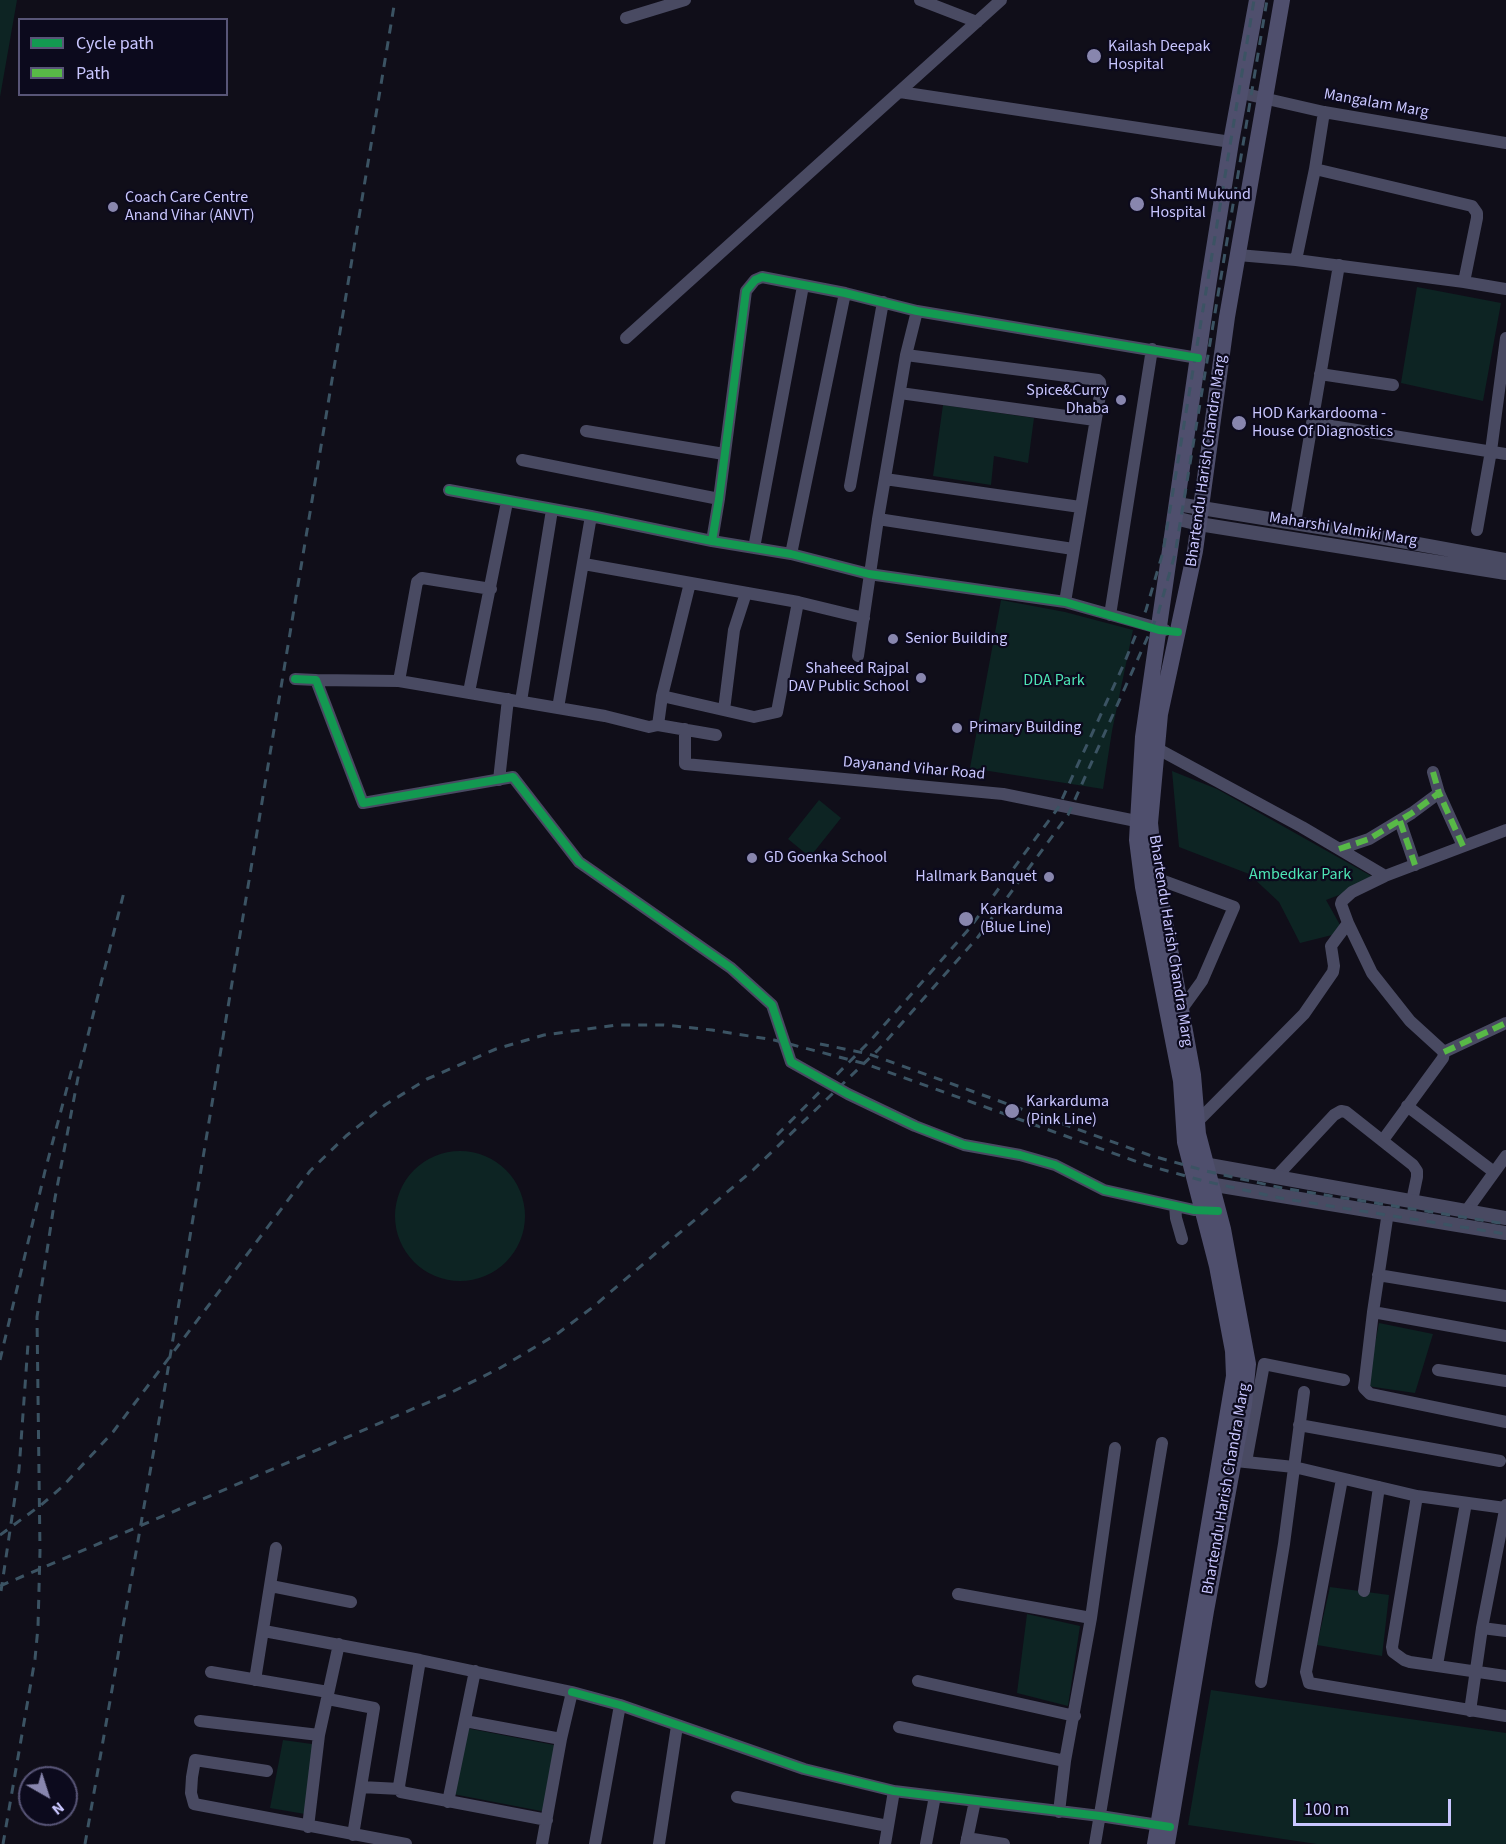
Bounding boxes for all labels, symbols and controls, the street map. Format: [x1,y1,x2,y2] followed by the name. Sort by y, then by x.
[18,18,228,96] legend
[76,31,154,56] text: Cycle path
[1108,37,1210,75] place label: Kailash Deepak Hospital
[1085,47,1103,65] marker: Kailash Deepak Hospital
[76,61,110,86] text: Path
[1322,85,1430,123] street label: Mangalam Marg
[1150,185,1251,223] place label: Shanti Mukund Hospital
[125,188,255,226] place label: Coach Care Centre Anand Vihar (ANVT)
[1128,195,1146,213] marker: Shanti Mukund Hospital
[106,200,120,214] marker: Coach Care Centre Anand Vihar (ANVT)
[1183,354,1231,568] street label: Bhartendu Harish Chandra Marg
[1026,381,1109,419] place label: Spice&Curry Dhaba
[1114,393,1128,407] marker: Spice&Curry Dhaba
[1252,404,1393,442] place label: HOD Karkardooma - House Of Diagnostics
[1230,414,1248,432] marker: HOD Karkardooma - House Of Diagnostics
[1267,509,1419,551] street label: Maharshi Valmiki Marg
[905,629,1007,649] place label: Senior Building
[886,632,900,646] marker: Senior Building
[788,659,909,697] place label: Shaheed Rajpal DAV Public School
[914,671,928,685] marker: Shaheed Rajpal DAV Public School
[1023,671,1085,691] park label: DDA Park
[969,718,1081,738] place label: Primary Building
[950,721,964,735] marker: Primary Building
[842,753,986,785] street label: Dayanand Vihar Road
[1144,834,1196,1048] street label: Bhartendu Harish Chandra Marg
[764,848,887,868] place label: GD Goenka School
[745,851,759,865] marker: GD Goenka School
[1249,865,1351,885] park label: Ambedkar Park
[915,867,1037,887] place label: Hallmark Banquet
[1042,870,1056,884] marker: Hallmark Banquet
[980,900,1063,938] place label: Karkarduma (Blue Line)
[957,910,975,928] marker: Karkarduma (Blue Line)
[1026,1092,1109,1130] place label: Karkarduma (Pink Line)
[1003,1102,1021,1120] marker: Karkarduma (Pink Line)
[1199,1382,1255,1596] street label: Bhartendu Harish Chandra Marg
[18,1766,78,1826] north arrow
[1296,1787,1454,1825] scale bar
[47,1797,69,1820] text: N
[1304,1797,1349,1822] text: 100 m

